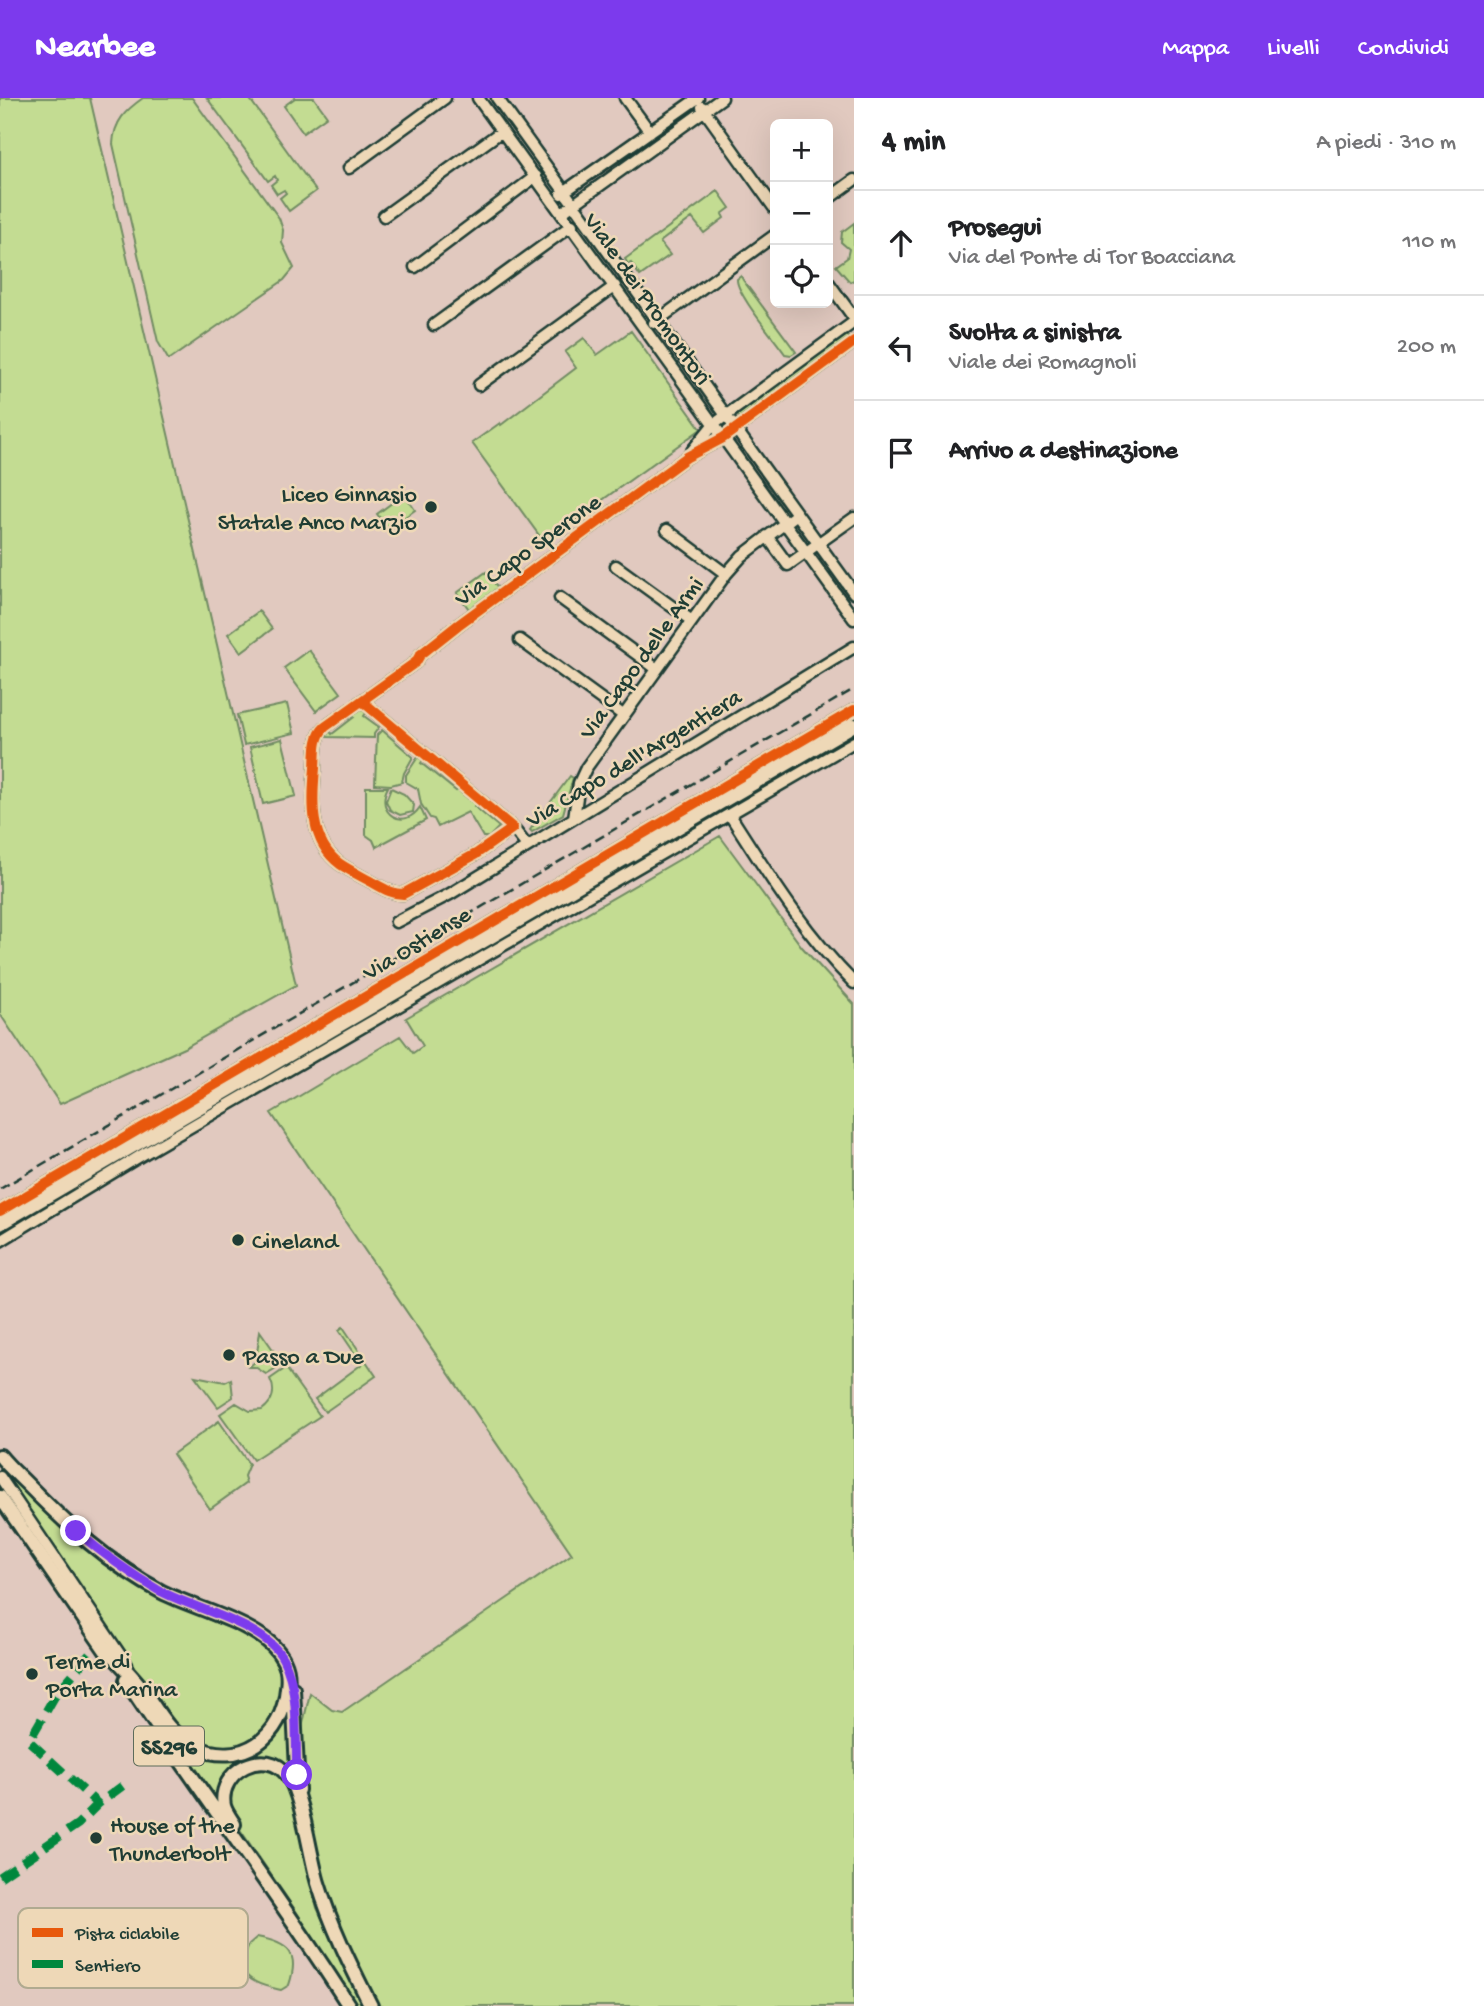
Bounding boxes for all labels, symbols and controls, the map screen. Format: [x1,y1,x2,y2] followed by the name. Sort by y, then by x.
[35,30,155,68] text: Nearbee
[1162,35,1229,64] text: Mappa
[1267,35,1320,64] text: Livelli
[1358,35,1449,64] text: Condividi
[770,119,833,308] map controls
[770,119,833,182] button: +
[882,126,945,161] text: 4 min
[1316,130,1456,157] text: A piedi · 310 m
[770,182,833,245] button: −
[575,207,716,392] street label: Viale dei Promontori
[949,214,1042,245] text: Prosegui
[882,224,920,262] icon: ahead
[1403,229,1456,256] text: 110 m
[770,245,833,308] button: locate
[949,245,1235,272] text: Via del Ponte di Tor Boacciana
[949,319,1121,350] text: Svolta a sinistra
[882,329,920,367] icon: left
[1397,334,1456,361] text: 200 m
[949,350,1137,377] text: Viale dei Romagnoli
[882,434,920,472] icon: arrive
[949,437,1178,468] text: Arrivo a destinazione
[218,482,417,539] place label: Liceo Ginnasio Statale Anco Marzio
[449,489,608,615] street label: Via Capo Sperone
[423,499,439,515] marker: Liceo Ginnasio Statale Anco Marzio
[574,572,712,747] street label: Via Capo delle Armi
[521,684,748,836] street label: Via Capo dell'Argentiera
[358,901,478,989] street label: Via Ostiense
[252,1229,340,1258] place label: Cineland
[230,1232,246,1248] marker: Cineland
[242,1344,364,1373] place label: Passo a Due
[221,1347,237,1363] marker: Passo a Due
[60,1515,91,1546] route end
[44,1649,178,1706] place label: Terme di Porta Marina
[24,1666,40,1682] marker: Terme di Porta Marina
[134,1726,204,1765] road number: SS296
[281,1759,312,1790] route start
[108,1813,236,1870] place label: House of the Thunderbolt
[88,1830,104,1846] marker: House of the Thunderbolt
[18,1908,248,1988] legend
[74,1924,179,1947] text: Pista ciclabile
[75,1956,141,1979] text: Sentiero

